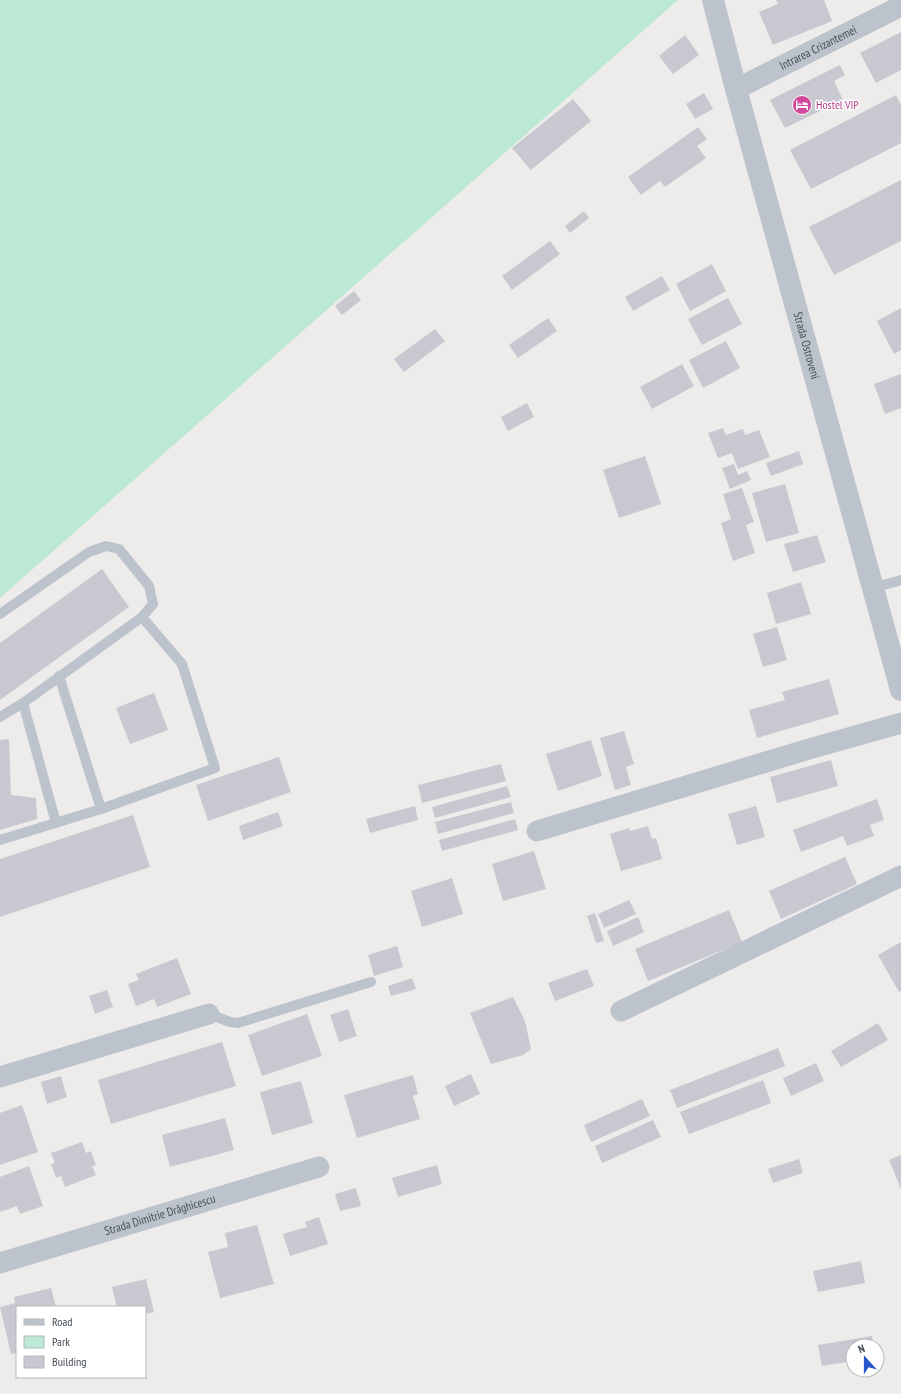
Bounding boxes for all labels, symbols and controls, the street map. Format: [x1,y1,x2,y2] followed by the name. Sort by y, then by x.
[777,22,859,73] street label: Intrarea Crizantemei
[791,94,813,116] hotel icon: Hostel VIP
[816,97,859,112] place label: Hostel VIP
[791,310,823,381] street label: Strada Ostroveni
[102,1191,217,1238] street label: Strada Dimitrie Drăghicescu
[16,1306,146,1378] legend
[52,1314,72,1329] text: Road
[52,1334,70,1349] text: Park
[845,1338,885,1378] north arrow
[856,1341,867,1356] text: N
[52,1354,87,1369] text: Building

